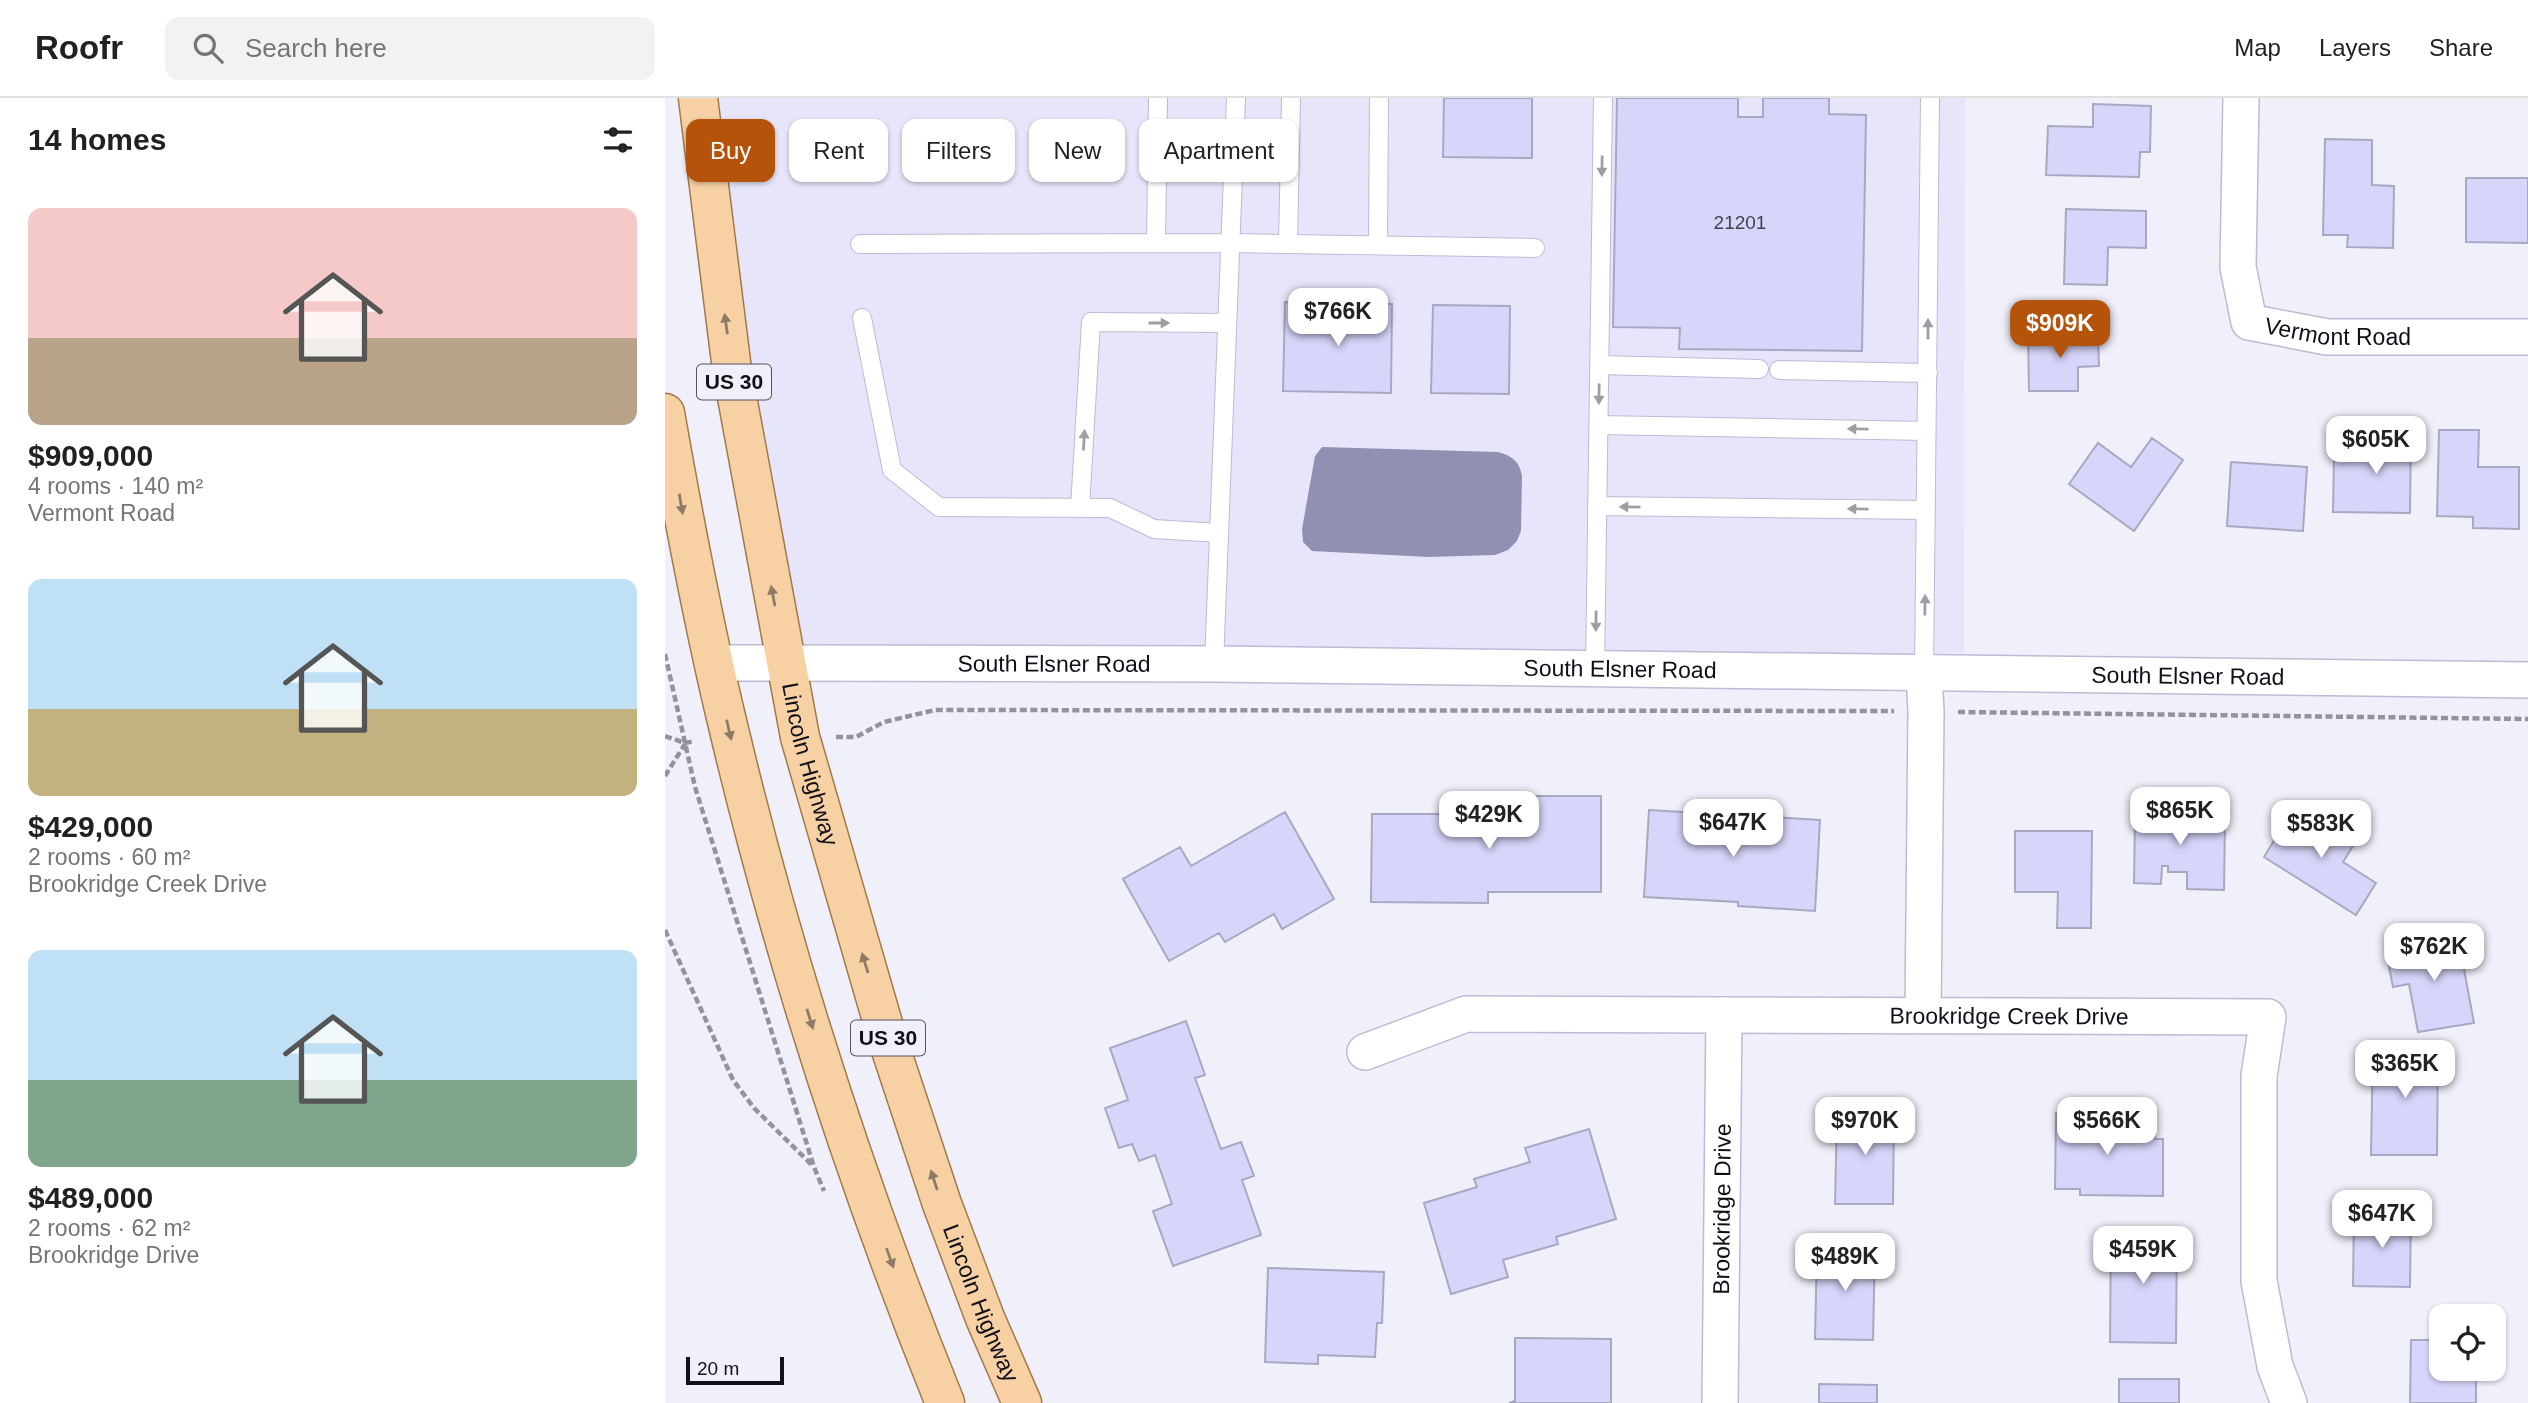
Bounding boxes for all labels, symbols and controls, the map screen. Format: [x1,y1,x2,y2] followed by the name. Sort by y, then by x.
[165,17,655,80] search box
[35,29,123,66] text: Roofr
[189,29,227,67] icon: search
[245,33,387,63] text: Search here
[2234,34,2281,61] text: Map
[2319,34,2391,61] text: Layers
[2429,34,2493,61] text: Share
[686,119,775,182] chip: Buy
[789,119,888,182] chip: Rent
[902,119,1015,182] chip: Filters
[1029,119,1125,182] chip: New
[1139,119,1298,182] chip: Apartment
[599,121,637,159] icon: filters
[28,123,166,156] text: 14 homes
[1597,155,1608,177] one-way arrow
[1714,212,1766,233] house number: 21201
[270,254,396,380] icon: home
[1289,288,1387,348] pin: $766K
[1304,298,1372,324] text: $766K
[2011,300,2109,360] pin: $909K
[2026,310,2094,336] text: $909K
[2263,312,2411,350] street label: Vermont Road
[720,313,731,335] one-way arrow
[1148,317,1170,328] one-way arrow
[1922,318,1934,340] one-way arrow
[697,364,771,400] road number: US 30
[1593,383,1605,405] one-way arrow
[2327,416,2425,476] pin: $605K
[1847,424,1869,435] one-way arrow
[2342,426,2410,452] text: $605K
[1079,429,1090,451] one-way arrow
[28,439,153,472] text: $909,000
[28,473,203,499] text: 4 rooms · 140 m²
[676,494,687,516] one-way arrow
[28,500,175,526] text: Vermont Road
[1619,501,1641,513] one-way arrow
[1846,503,1868,515] one-way arrow
[767,585,778,607] one-way arrow
[1919,594,1931,616] one-way arrow
[1590,610,1602,632] one-way arrow
[270,625,396,751] icon: home
[957,650,1151,677] street label: South Elsner Road
[1523,655,1717,683] street label: South Elsner Road
[2091,662,2285,690] street label: South Elsner Road
[777,680,844,849] street label: Lincoln Highway
[723,719,734,741] one-way arrow
[2131,788,2229,847] pin: $865K
[1440,792,1538,851] pin: $429K
[2146,797,2214,823] text: $865K
[1684,800,1782,859] pin: $647K
[2272,800,2370,860] pin: $583K
[1455,801,1523,827] text: $429K
[1699,809,1767,835] text: $647K
[28,810,153,843] text: $429,000
[2287,810,2355,836] text: $583K
[28,844,190,870] text: 2 rooms · 60 m²
[28,871,267,897] text: Brookridge Creek Drive
[2385,924,2483,983] pin: $762K
[2400,933,2468,959] text: $762K
[860,952,870,973] one-way arrow
[270,996,396,1122] icon: home
[1889,1003,2129,1029] street label: Brookridge Creek Drive
[805,1009,815,1030] one-way arrow
[851,1020,925,1056] road number: US 30
[2356,1040,2454,1100] pin: $365K
[2371,1050,2439,1076] text: $365K
[1816,1098,1914,1157] pin: $970K
[2058,1098,2156,1157] pin: $566K
[1831,1107,1899,1133] text: $970K
[2073,1107,2141,1133] text: $566K
[1708,1123,1736,1295] street label: Brookridge Drive
[928,1169,939,1190] one-way arrow
[28,1181,153,1214] text: $489,000
[2333,1190,2431,1250] pin: $647K
[2348,1200,2416,1226] text: $647K
[28,1215,190,1241] text: 2 rooms · 62 m²
[938,1221,1024,1386] street label: Lincoln Highway
[2094,1226,2192,1286] pin: $459K
[1796,1234,1894,1293] pin: $489K
[2109,1236,2177,1262] text: $459K
[28,1242,199,1268] text: Brookridge Drive
[1811,1243,1879,1269] text: $489K
[885,1248,896,1269] one-way arrow
[2429,1304,2506,1381] map controls
[2429,1304,2506,1381] button: locate
[686,1354,784,1386] scale bar
[697,1358,739,1379] text: 20 m

